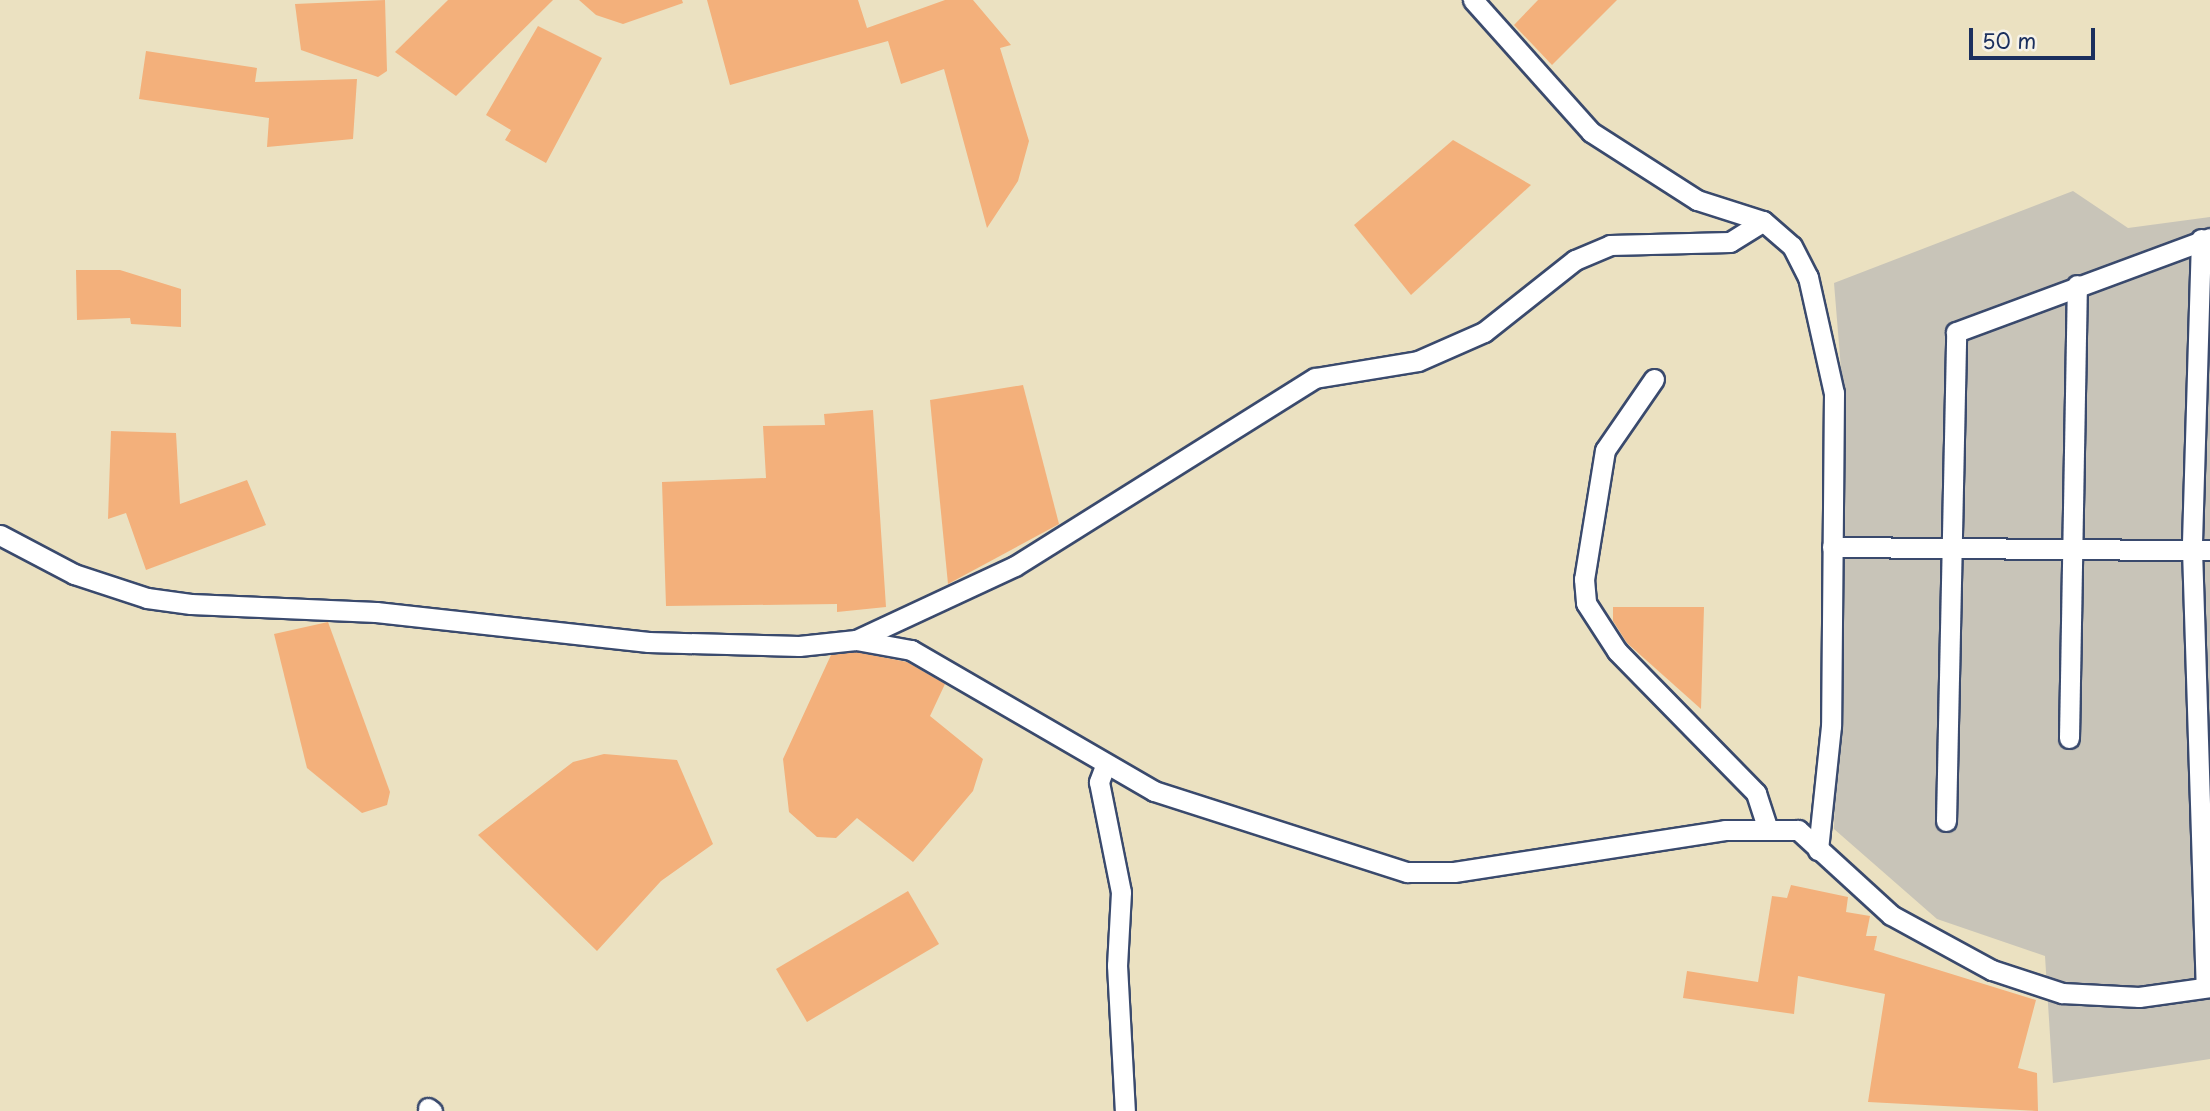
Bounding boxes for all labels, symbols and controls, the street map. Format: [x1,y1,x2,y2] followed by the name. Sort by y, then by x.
[1972,14,2098,58] scale bar
[1982,24,2036,56] text: 50 m

